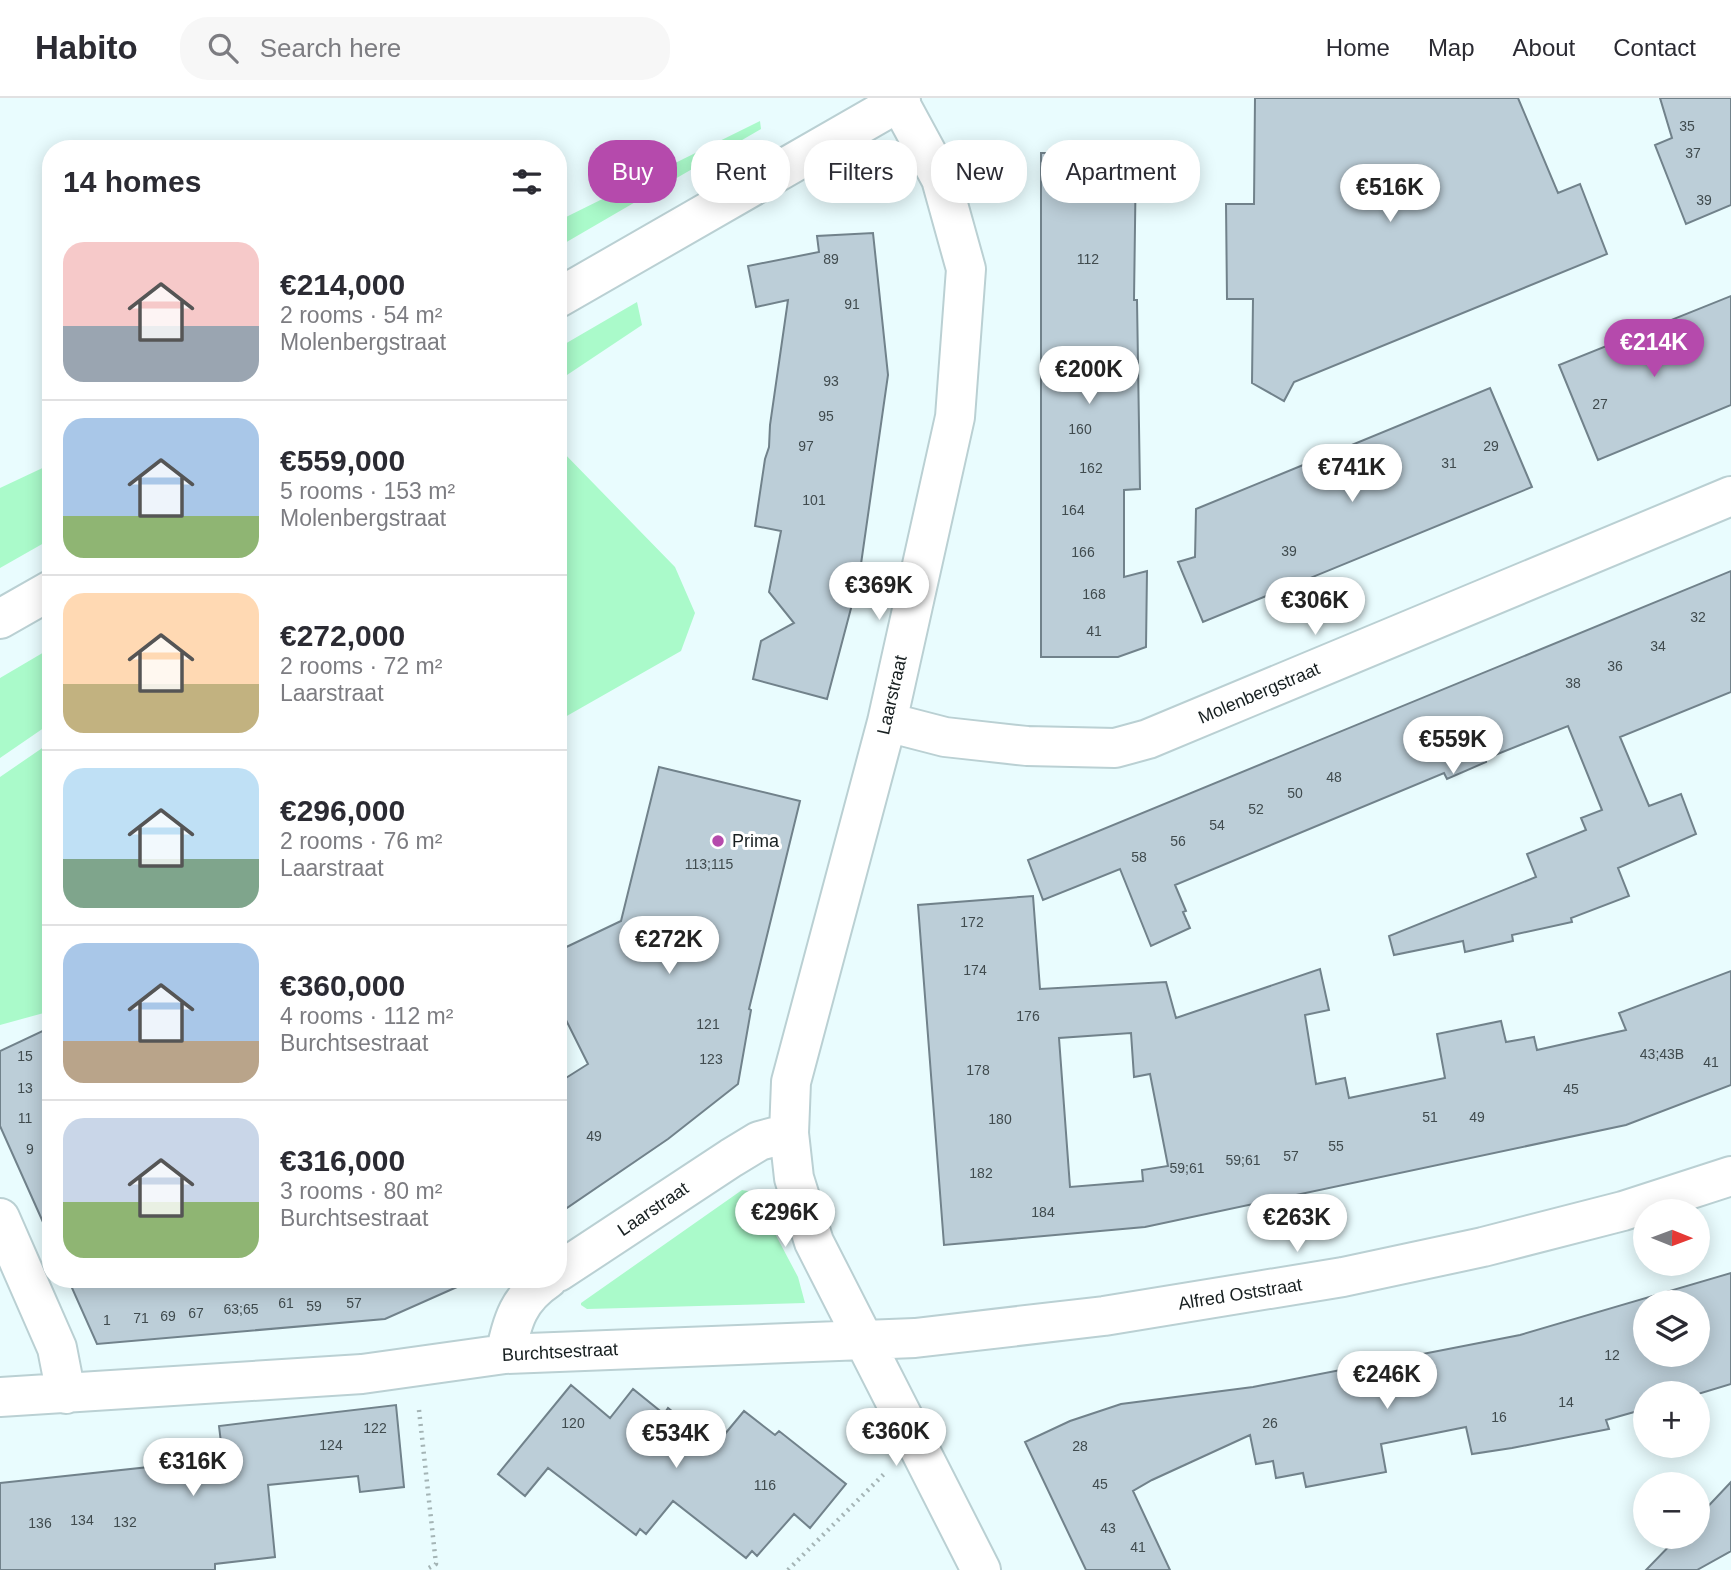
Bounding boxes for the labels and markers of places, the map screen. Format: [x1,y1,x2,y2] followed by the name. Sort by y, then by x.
[1341,164,1439,224] pin: €516K
[1605,320,1703,379] pin: €214K
[1040,346,1138,406] pin: €200K
[1303,444,1401,504] pin: €741K
[830,562,928,622] pin: €369K
[1266,578,1364,637] pin: €306K
[1404,716,1502,776] pin: €559K
[732,831,780,851] place label: Prima
[710,833,726,849] marker: Prima
[620,916,718,976] pin: €272K
[736,1190,834,1249] pin: €296K
[1248,1194,1346,1254] pin: €263K
[1338,1352,1436,1411] pin: €246K
[847,1408,945,1468] pin: €360K
[627,1410,725,1470] pin: €534K
[144,1438,242,1498] pin: €316K

